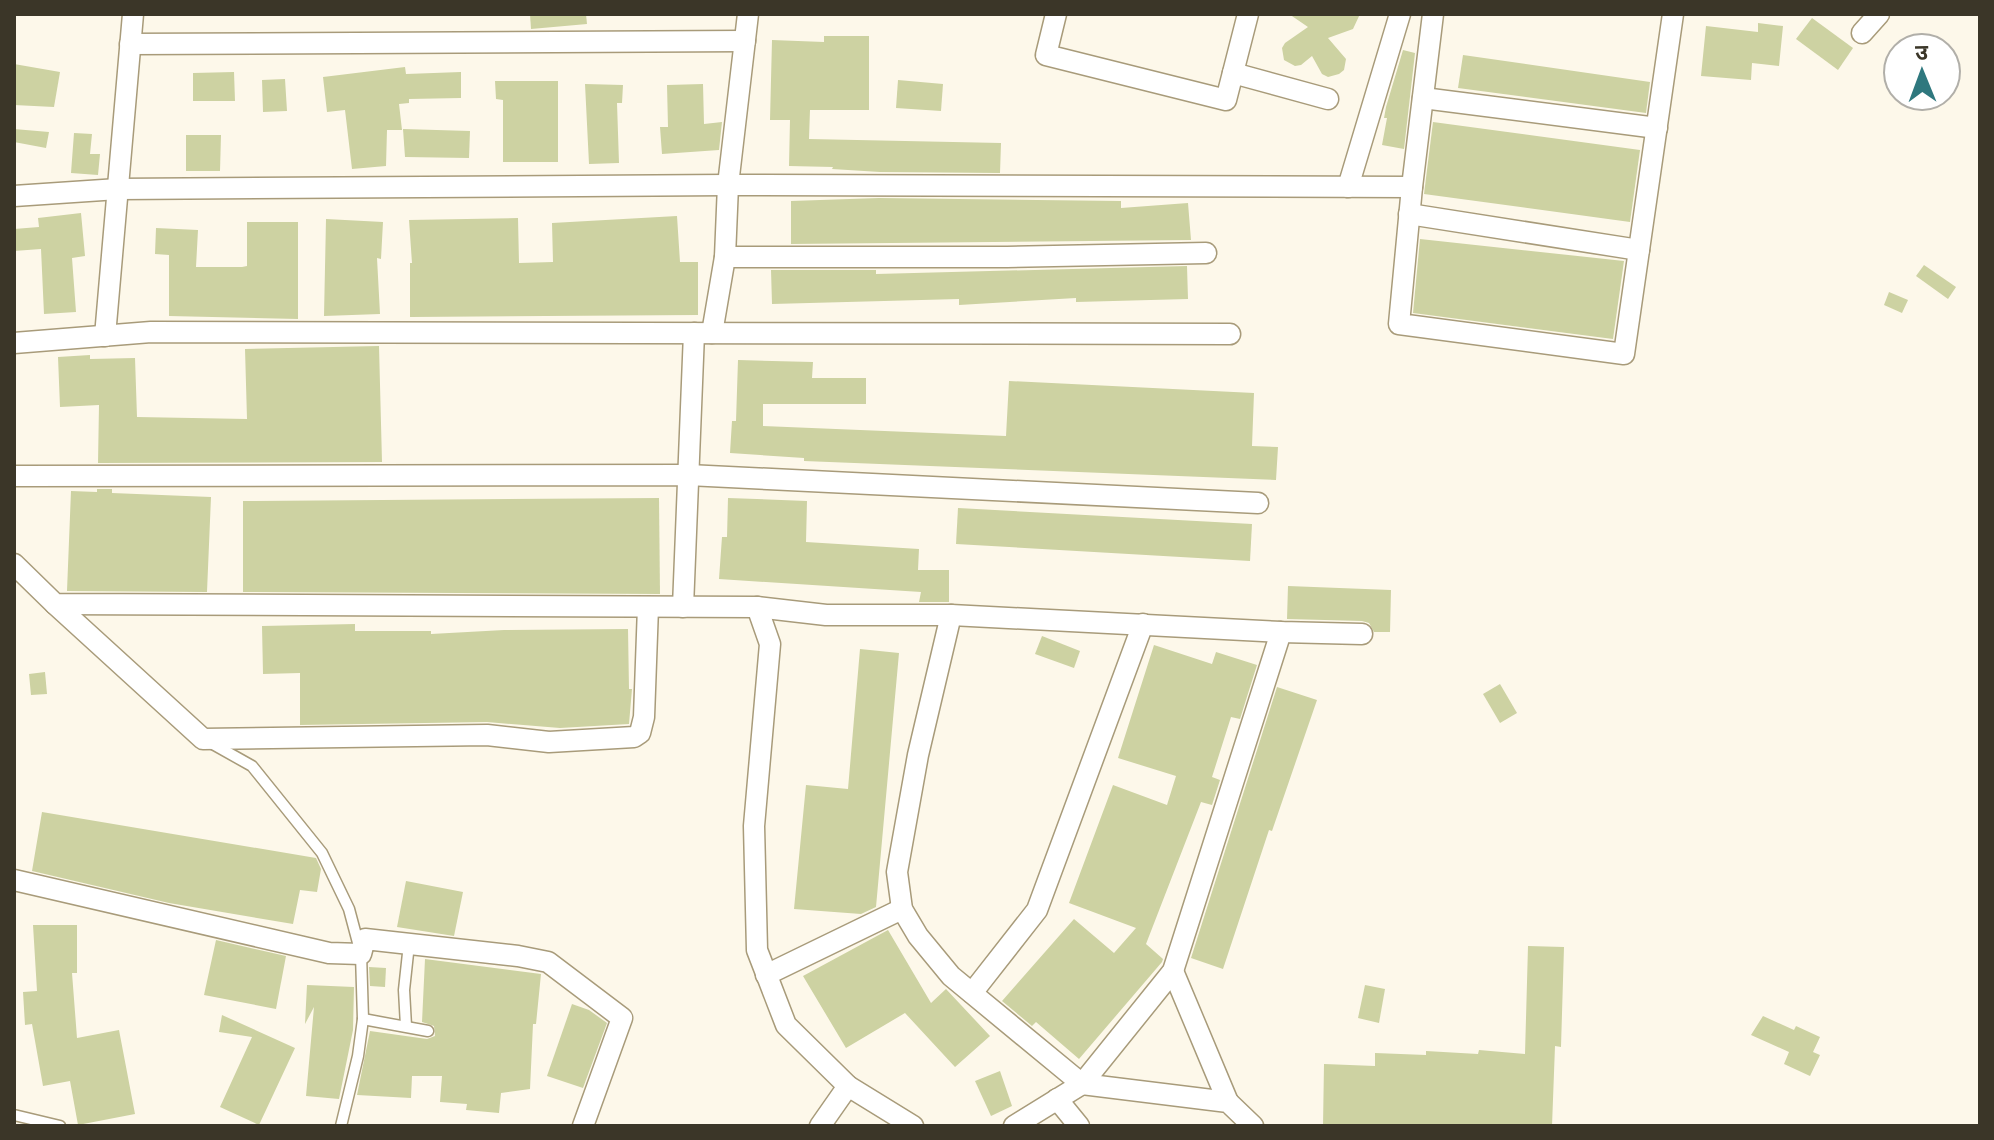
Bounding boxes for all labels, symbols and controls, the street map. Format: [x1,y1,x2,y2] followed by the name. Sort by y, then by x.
[1882,32,1962,112] north arrow
[1915,39,1929,66] text: उ

